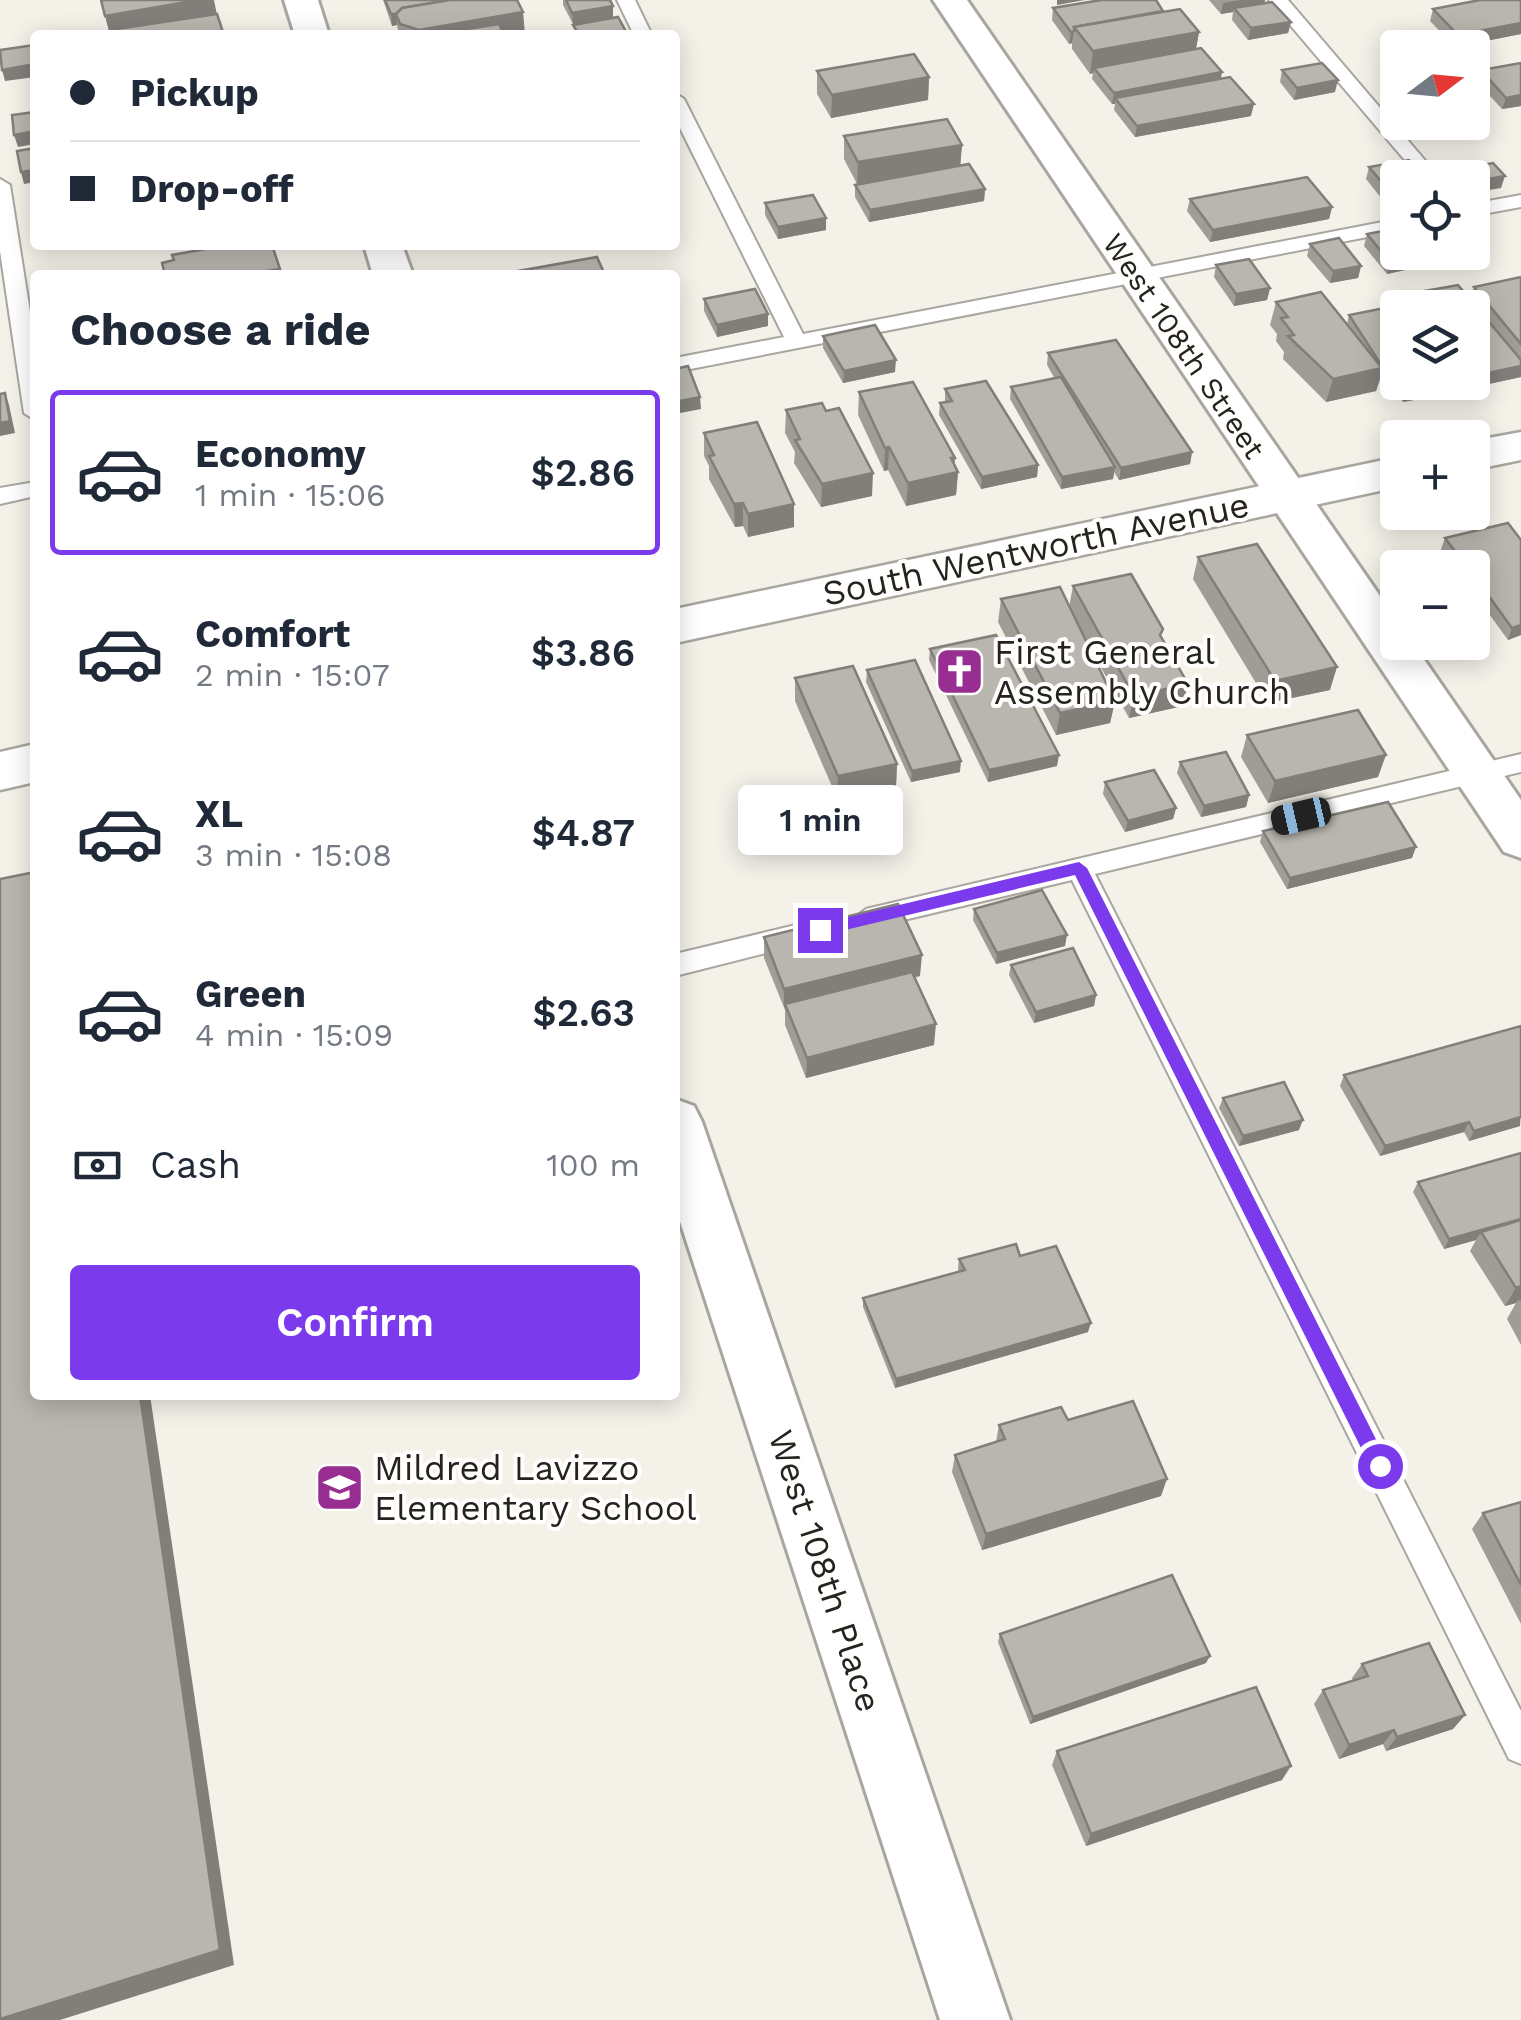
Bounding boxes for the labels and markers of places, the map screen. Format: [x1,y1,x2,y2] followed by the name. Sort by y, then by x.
[994,631,1291,713] place label: First General Assembly Church
[933,646,985,698] church icon: First General Assembly Church
[374,1447,697,1529] place label: Mildred Lavizzo Elementary School
[313,1462,365,1514] school or university icon: Mildred Lavizzo Elementary School

